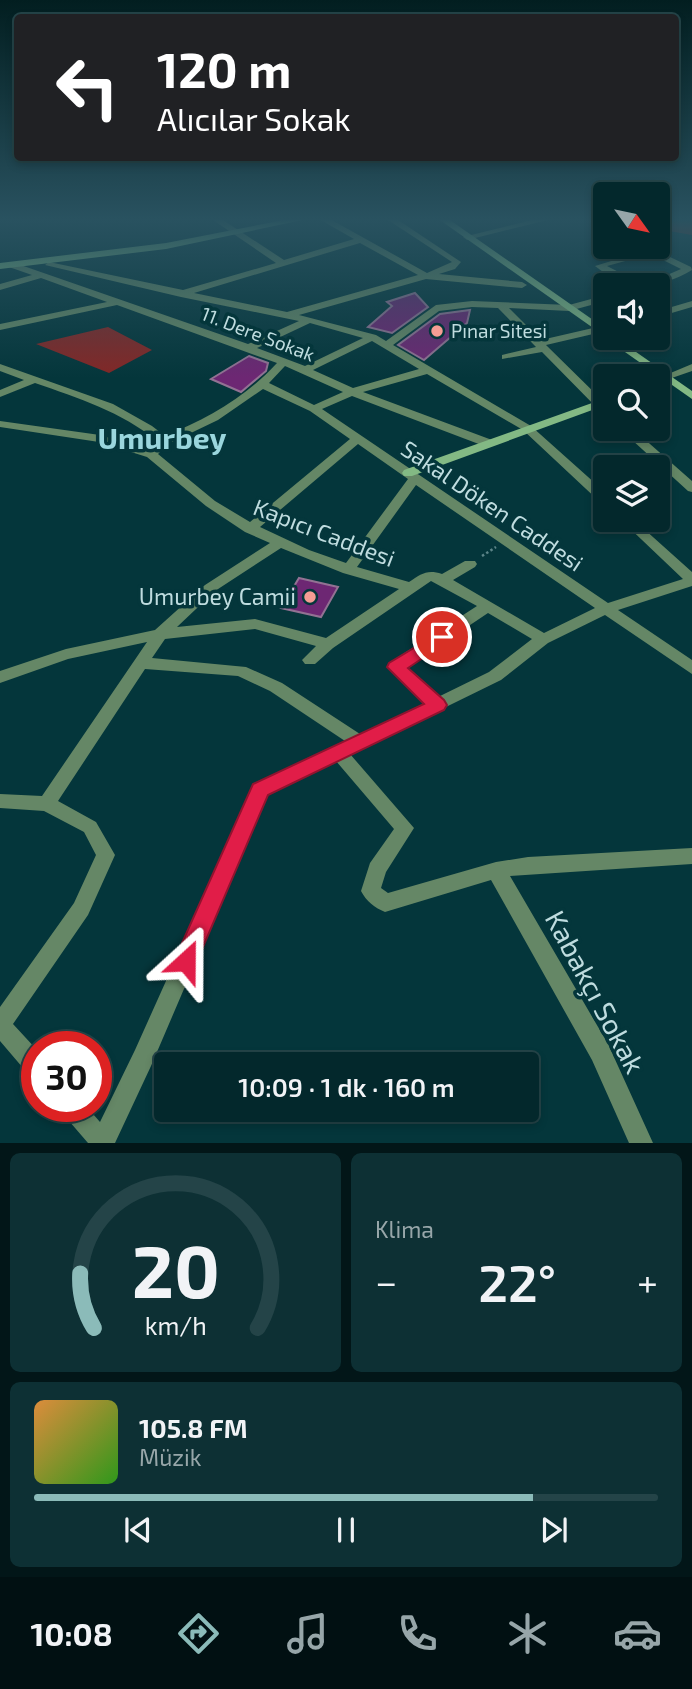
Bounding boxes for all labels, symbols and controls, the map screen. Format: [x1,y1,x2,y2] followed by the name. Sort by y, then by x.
[157,39,291,98] text: 120 m
[42,42,133,133] icon: left
[157,99,351,137] text: Alıcılar Sokak
[593,182,670,259] north arrow
[593,182,670,532] map controls
[593,273,670,350] button: sound
[198,301,318,366] street label: 11. Dere Sokak
[451,319,547,342] place label: Pınar Sitesi
[429,323,445,339] marker: Pınar Sitesi
[593,364,670,441] button: search
[97,419,227,456] district label: Umurbey
[396,434,589,577] street label: Sakal Döken Caddesi
[593,455,670,532] button: layers
[250,492,399,572] street label: Kapıcı Caddesi
[139,582,296,610] place label: Umurbey Camii
[302,589,318,605] marker: Umurbey Camii
[412,607,472,667] pin
[423,618,461,656] icon: arrive
[538,904,653,1079] street label: Kabakçı Sokak
[149,924,223,998] position arrow
[21,1031,112,1122] speed limit sign: 30
[238,1071,455,1102] text: 10:09 · 1 dk · 160 m
[375,1215,434,1243] text: Klima
[131,1226,220,1314] text: 20
[478,1250,556,1312] text: 22°
[375,1258,397,1304] text: −
[637,1258,658,1304] text: +
[144,1310,207,1340] text: km/h
[139,1412,247,1443] text: 105.8 FM
[139,1443,201,1471] text: Müzik
[119,1511,157,1549] icon: previous
[327,1511,365,1549] icon: pause
[535,1511,573,1549] icon: next
[174,1609,223,1658] icon: directions
[283,1609,332,1658] icon: music
[393,1609,442,1658] icon: phone
[503,1609,552,1658] icon: climate
[613,1609,662,1658] icon: car
[30,1614,113,1652] text: 10:08

